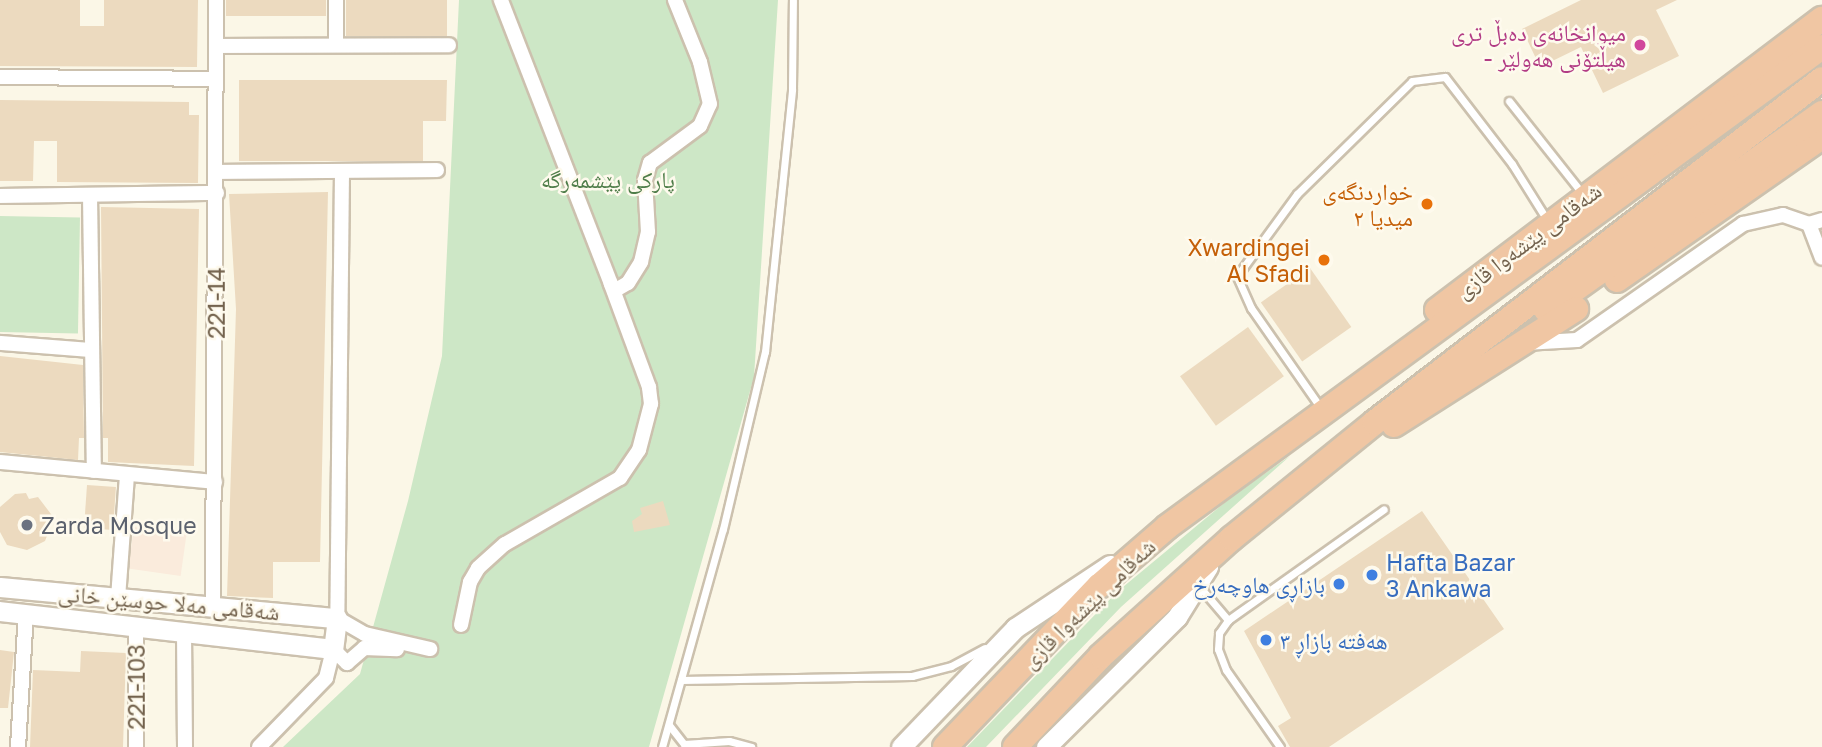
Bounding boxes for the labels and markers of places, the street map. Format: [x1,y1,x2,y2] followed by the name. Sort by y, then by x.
[1451,18,1626,72] place label: میوانخانەی دەبڵ تری - هیڵتۆنی هەولێر
[1632,37,1648,53] marker: میوانخانەی دەبڵ تری - هیڵتۆنی هەولێر
[1322,177,1413,231] place label: خواردنگەی میدیا ٢
[1419,196,1435,212] marker: خواردنگەی میدیا ٢
[1188,233,1310,287] place label: Xwardingei Al Sfadi
[1316,252,1332,268] marker: Xwardingei Al Sfadi
[41,511,197,539] place label: Zarda Mosque
[19,517,35,533] marker: Zarda Mosque
[1386,548,1515,602] place label: Hafta Bazar 3 Ankawa
[1364,567,1380,583] marker: Hafta Bazar 3 Ankawa
[1193,570,1325,598] place label: بازاڕی هاوچەرخ
[1331,576,1347,592] marker: بازاڕی هاوچەرخ
[1280,626,1388,654] place label: هەفتە بازاڕ ٣
[1258,632,1274,648] marker: هەفتە بازاڕ ٣

